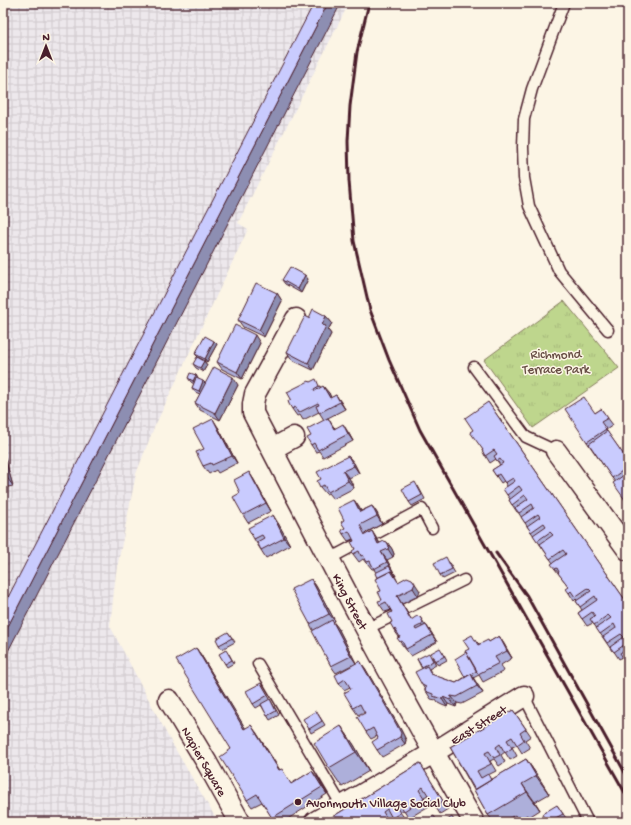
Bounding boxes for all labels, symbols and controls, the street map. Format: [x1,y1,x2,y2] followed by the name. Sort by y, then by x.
[26,26,66,66] north arrow
[42,32,50,44] text: N
[521,348,591,378] park label: Richmond Terrace Park
[328,572,371,634] street label: King Street
[449,702,512,749] street label: East Street
[177,725,229,800] street label: Napier Square
[293,797,303,807] marker: Avonmouth Village Social Club
[306,797,466,812] place label: Avonmouth Village Social Club

